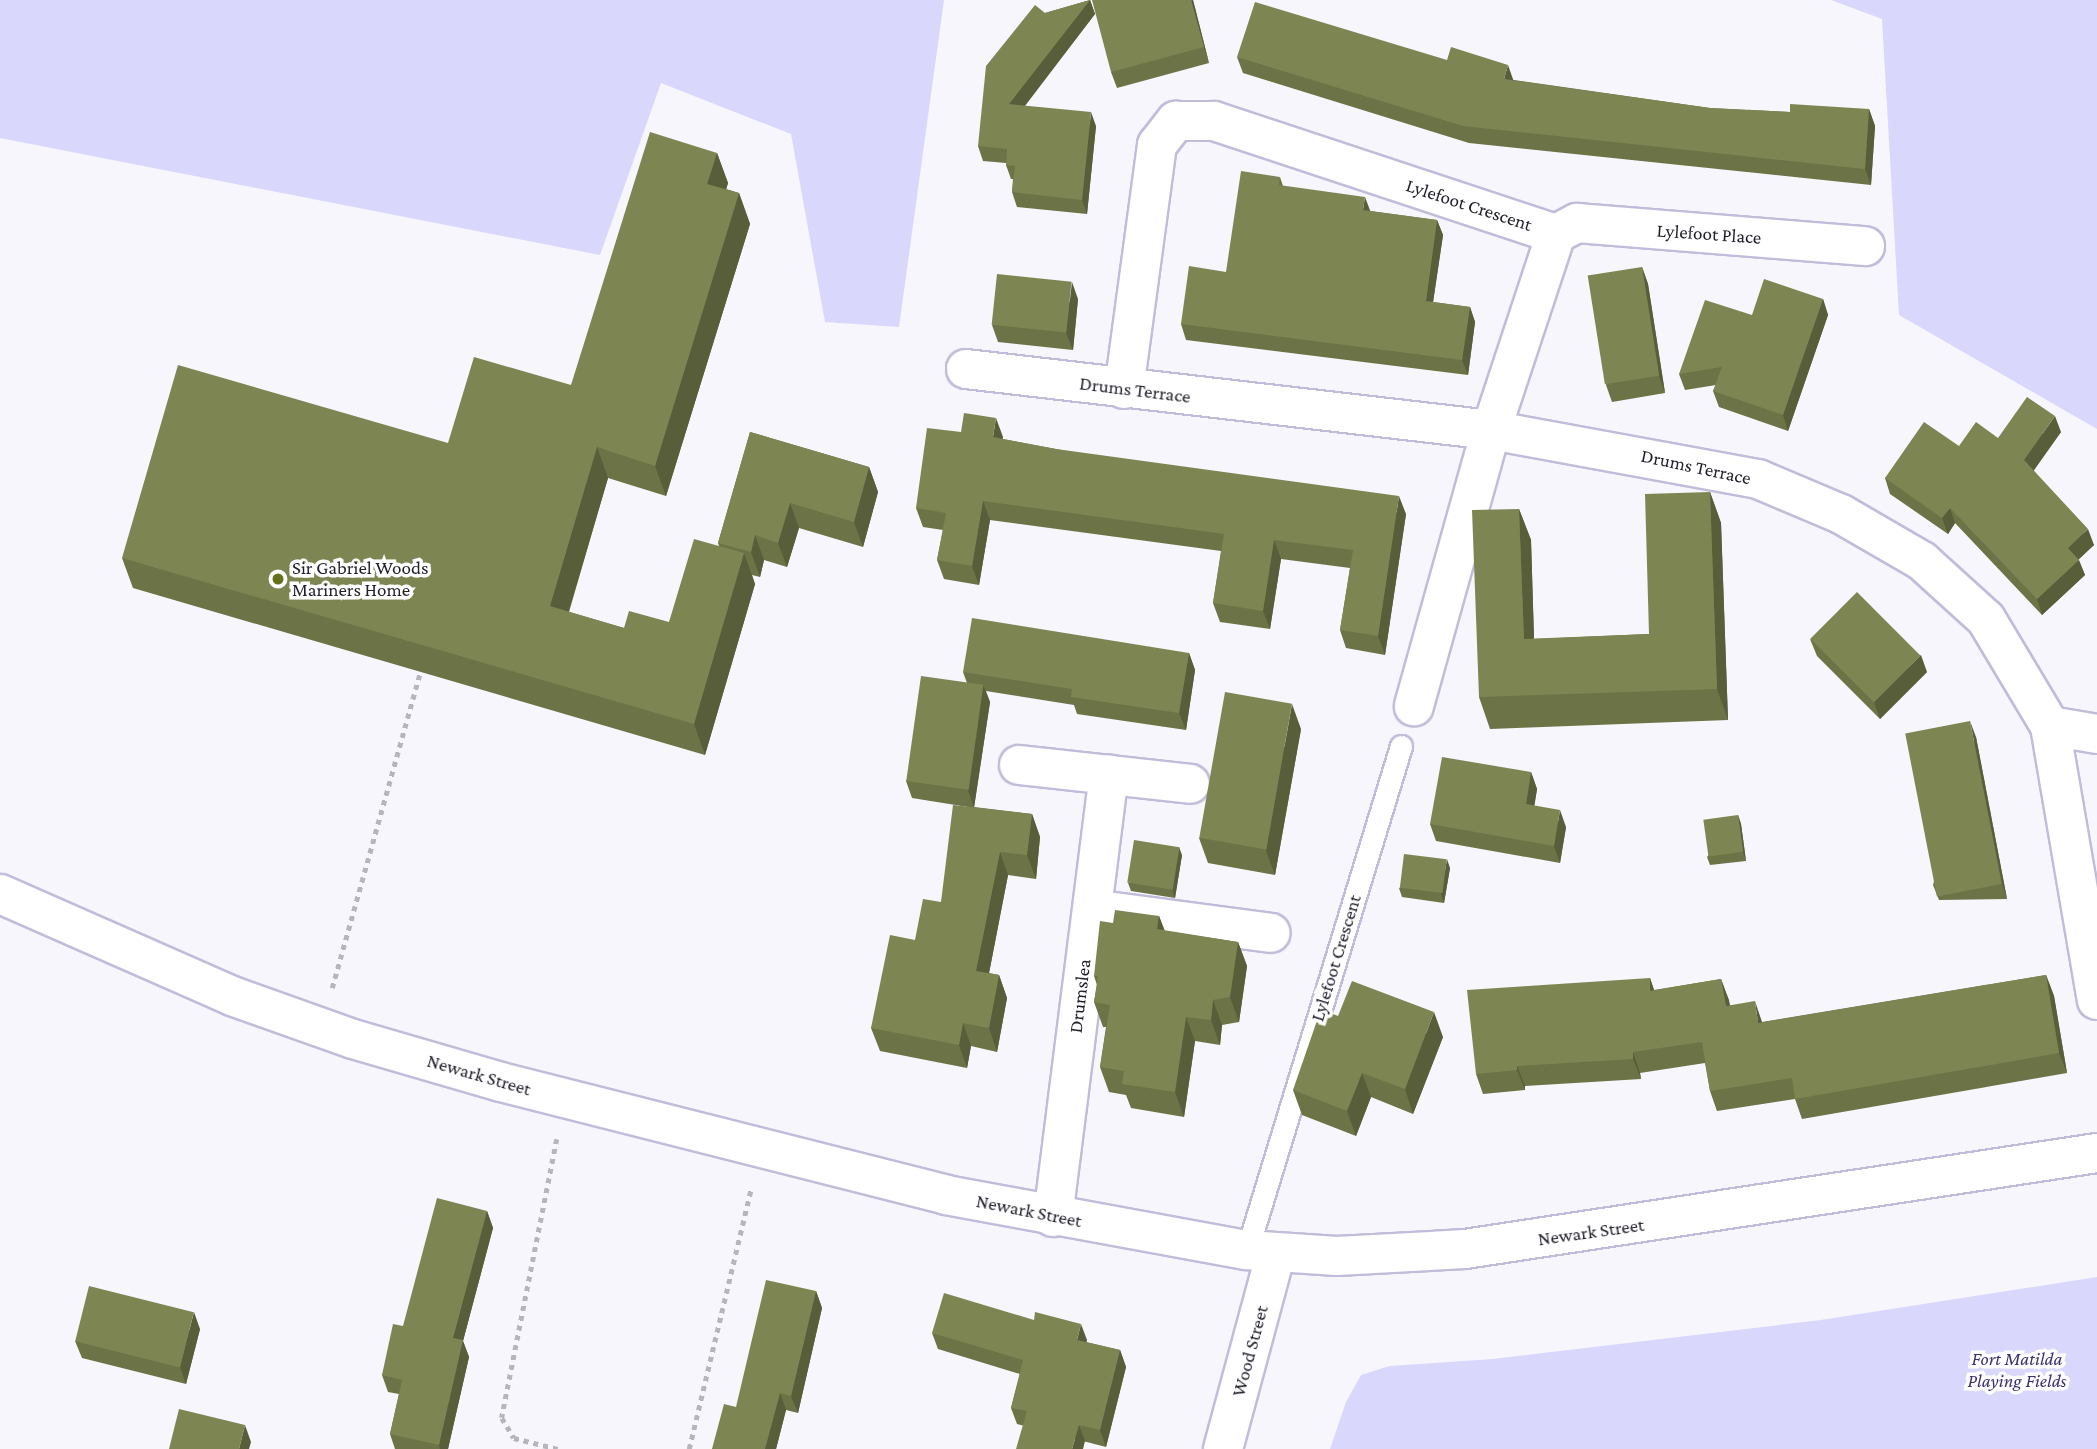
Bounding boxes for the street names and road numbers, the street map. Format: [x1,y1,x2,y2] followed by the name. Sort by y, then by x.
[1403,174,1535,236] street label: Lylefoot Crescent
[1656,219,1762,249] street label: Lylefoot Place
[1078,372,1192,408] street label: Drums Terrace
[1639,444,1753,490] street label: Drums Terrace
[1306,892,1366,1024] street label: Lylefoot Crescent
[1064,958,1096,1034] street label: Drumslea
[424,1049,534,1101] street label: Newark Street
[974,1190,1084,1232] street label: Newark Street
[1536,1213,1646,1251] street label: Newark Street
[1227,1303,1273,1399] street label: Wood Street

